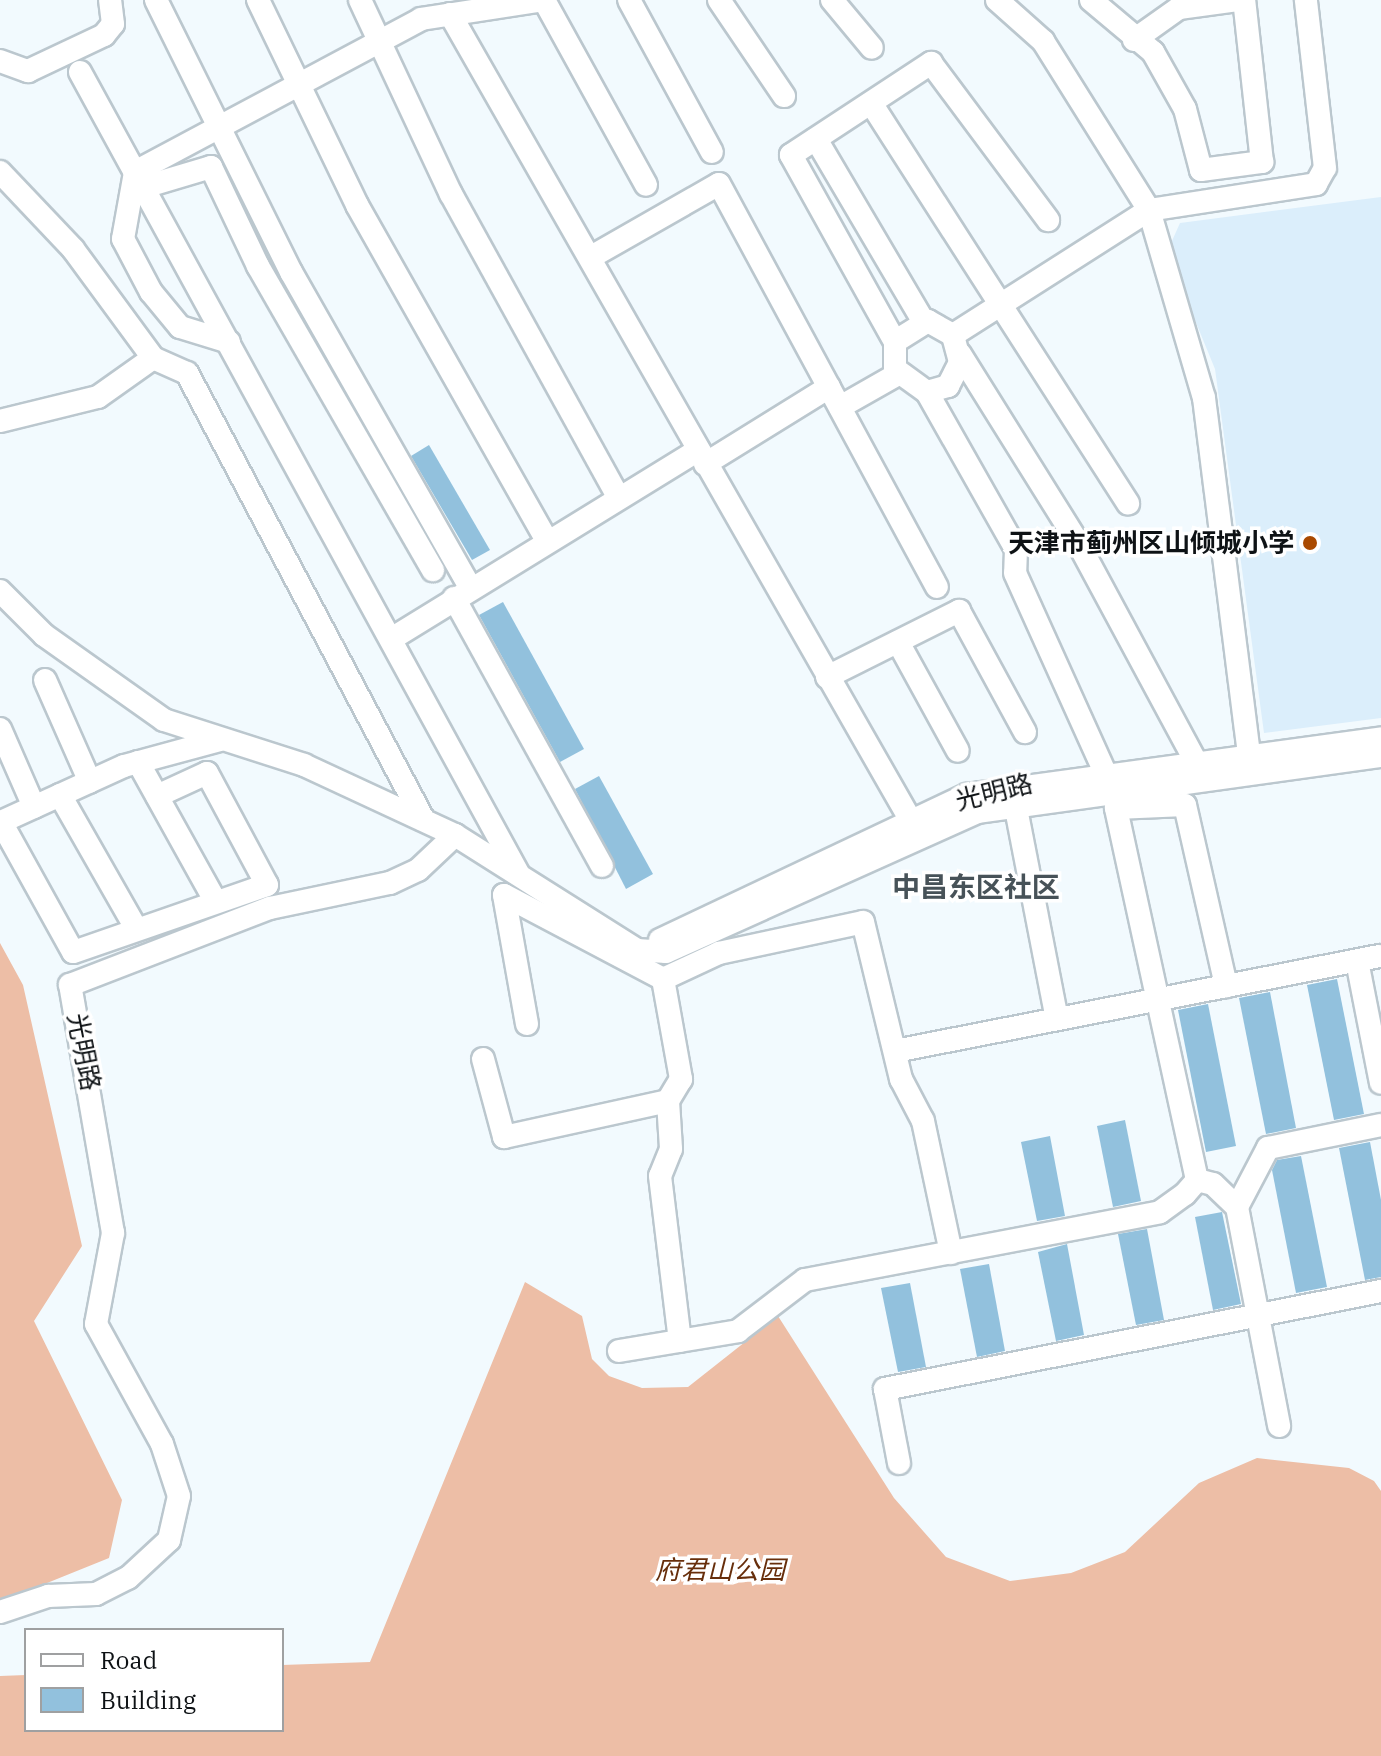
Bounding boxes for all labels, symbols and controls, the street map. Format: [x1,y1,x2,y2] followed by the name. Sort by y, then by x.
[1008,527,1294,559] place label: 天津市蓟州区山倾城小学
[1301,534,1319,552] marker: 天津市蓟州区山倾城小学
[952,767,1036,817] street label: 光明路
[892,870,1060,904] district label: 中昌东区社区
[61,1011,107,1093] street label: 光明路
[655,1554,785,1586] park label: 府君山公园
[24,1628,284,1732] legend
[100,1644,157,1676] text: Road
[100,1684,196,1716] text: Building

